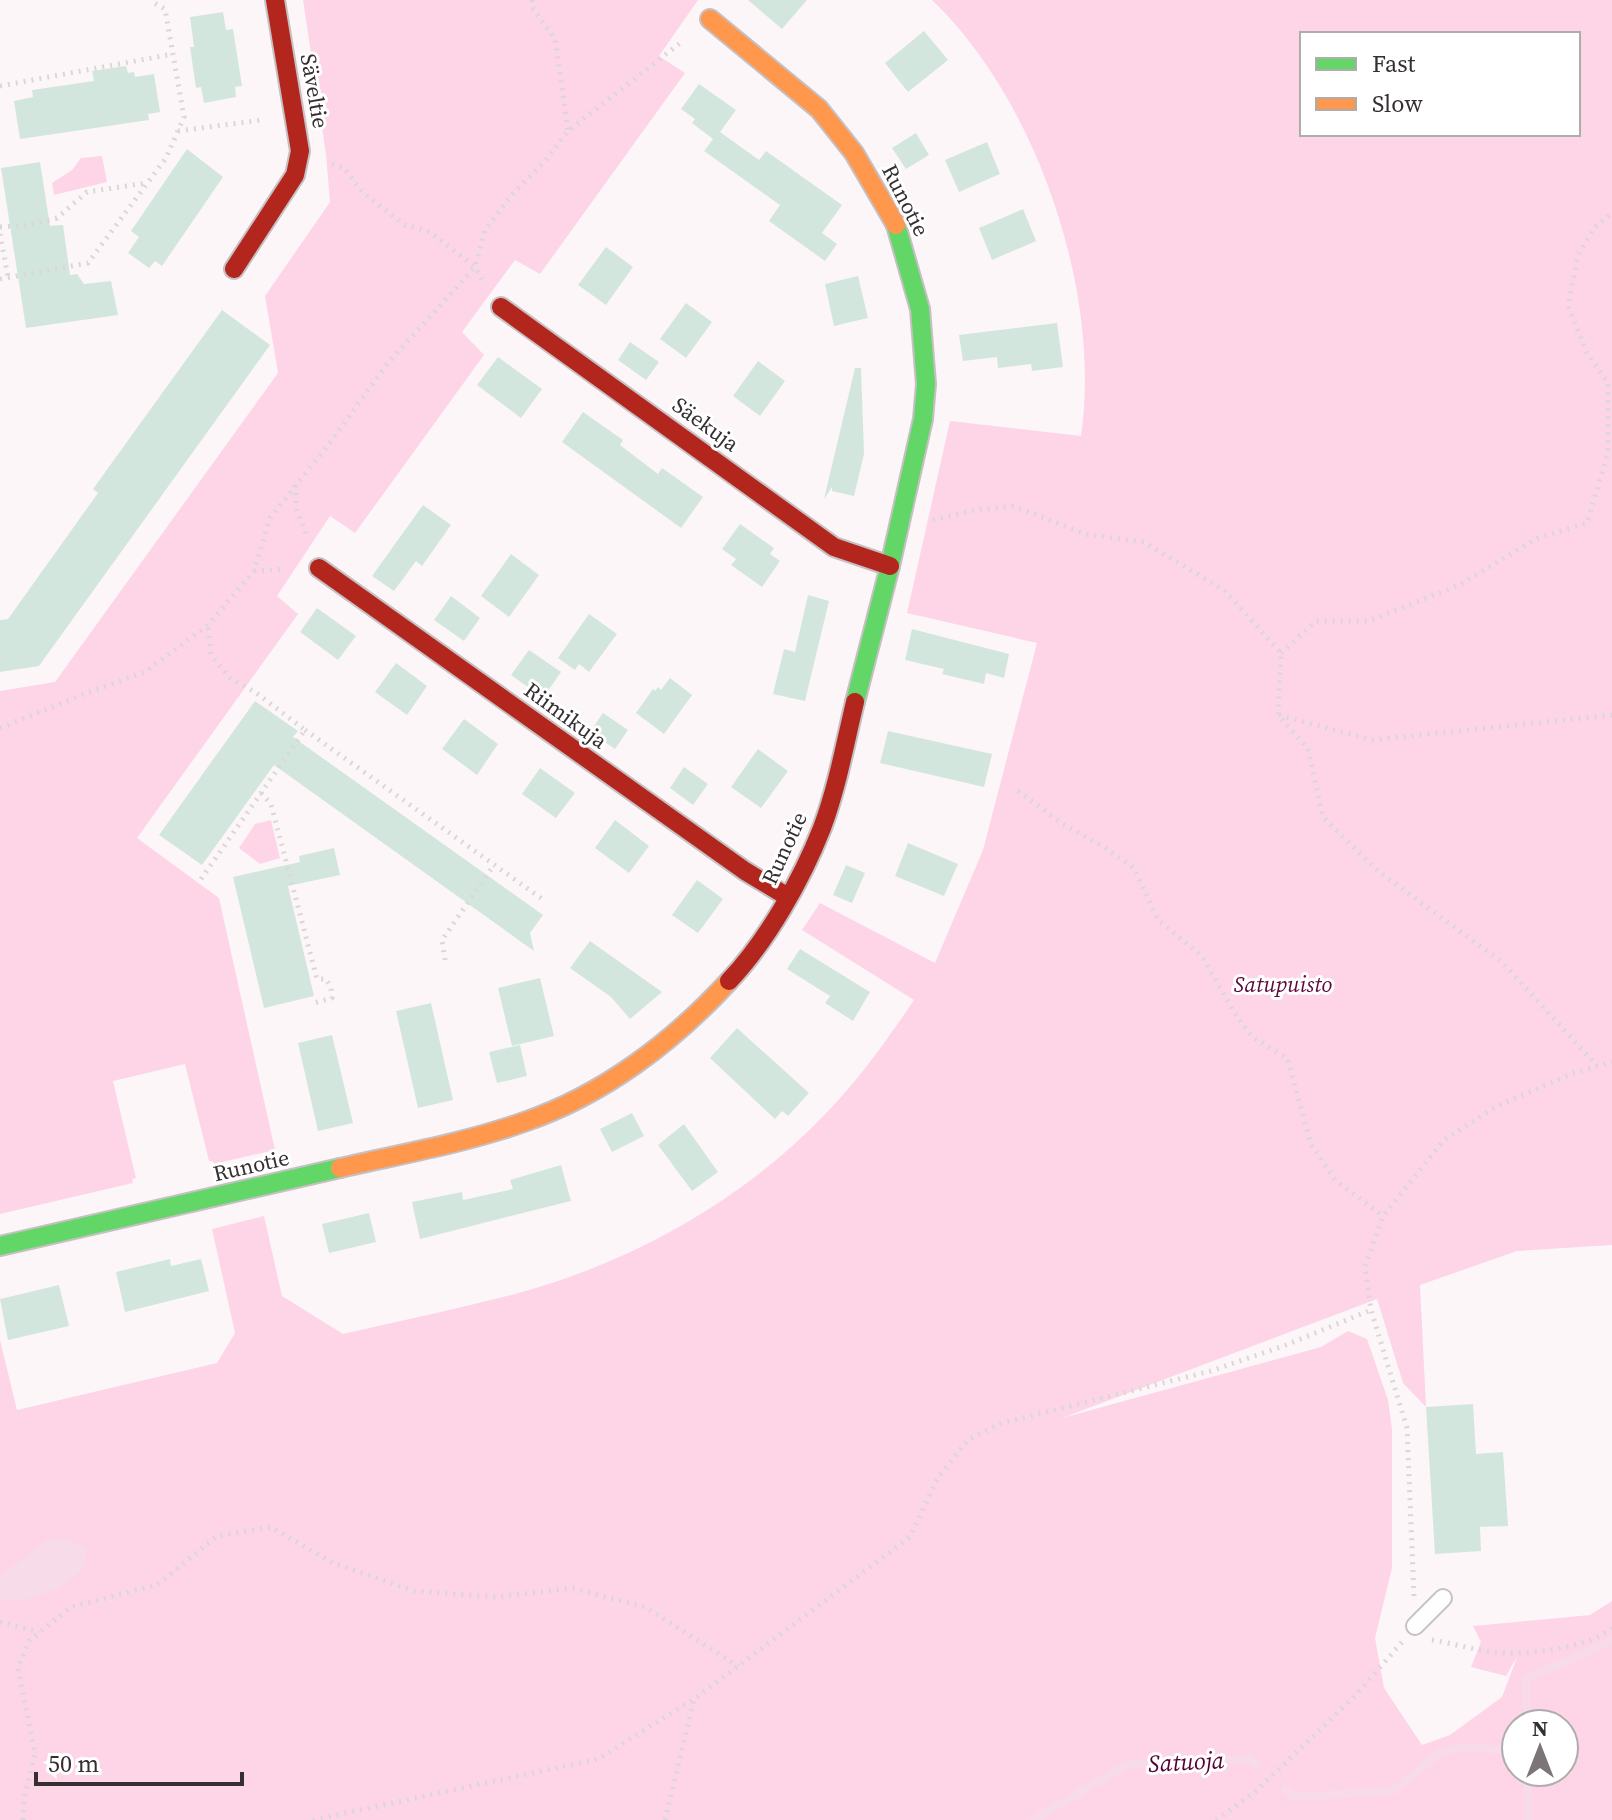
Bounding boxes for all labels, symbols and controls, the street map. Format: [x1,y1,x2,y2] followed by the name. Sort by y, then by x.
[1300,32,1580,136] legend
[1372,47,1416,80] text: Fast
[294,51,336,131] street label: Säveltie
[1372,87,1423,120] text: Slow
[875,159,937,241] street label: Runotie
[667,390,746,459] street label: Säekuja
[518,675,614,756] street label: Riimikuja
[754,807,814,889] street label: Runotie
[1234,969,1333,999] park label: Satupuisto
[210,1142,292,1188] street label: Runotie
[1500,1708,1580,1788] north arrow
[1532,1713,1548,1743] text: N
[36,1736,242,1786] scale bar
[1147,1743,1225,1780] water label: Satuoja
[48,1747,99,1780] text: 50 m

